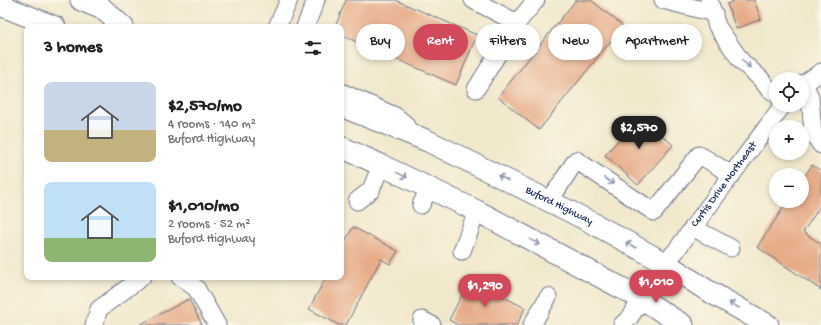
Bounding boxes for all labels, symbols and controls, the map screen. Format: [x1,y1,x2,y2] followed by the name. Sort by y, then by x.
[356,24,405,60] chip: Buy
[413,24,468,60] chip: Rent
[476,24,540,60] chip: Filters
[548,24,603,60] chip: New
[611,24,702,60] chip: Apartment
[302,37,324,59] icon: filters
[44,38,102,58] text: 3 homes
[741,60,751,69] one-way arrow
[769,72,809,208] map controls
[769,72,809,112] button: locate
[168,97,242,117] text: $2,570/mo
[76,98,124,146] icon: home
[606,116,672,150] pin: $2,570
[168,117,256,132] text: 4 rooms · 140 m²
[769,120,809,160] button: +
[620,121,658,136] text: $2,570
[168,132,255,147] text: Buford Highway
[689,139,761,230] street label: Curtis Drive Northeast
[769,168,809,208] button: −
[396,172,408,179] one-way arrow
[498,174,510,181] one-way arrow
[603,177,614,186] one-way arrow
[522,184,595,228] street label: Buford Highway
[168,197,239,217] text: $1,010/mo
[76,198,124,246] icon: home
[168,217,250,232] text: 2 rooms · 52 m²
[168,232,255,247] text: Buford Highway
[529,238,541,246] one-way arrow
[625,240,637,248] one-way arrow
[623,270,689,304] pin: $1,010
[452,274,518,308] pin: $1,290
[638,275,674,290] text: $1,010
[467,279,503,294] text: $1,290
[728,301,740,309] one-way arrow

